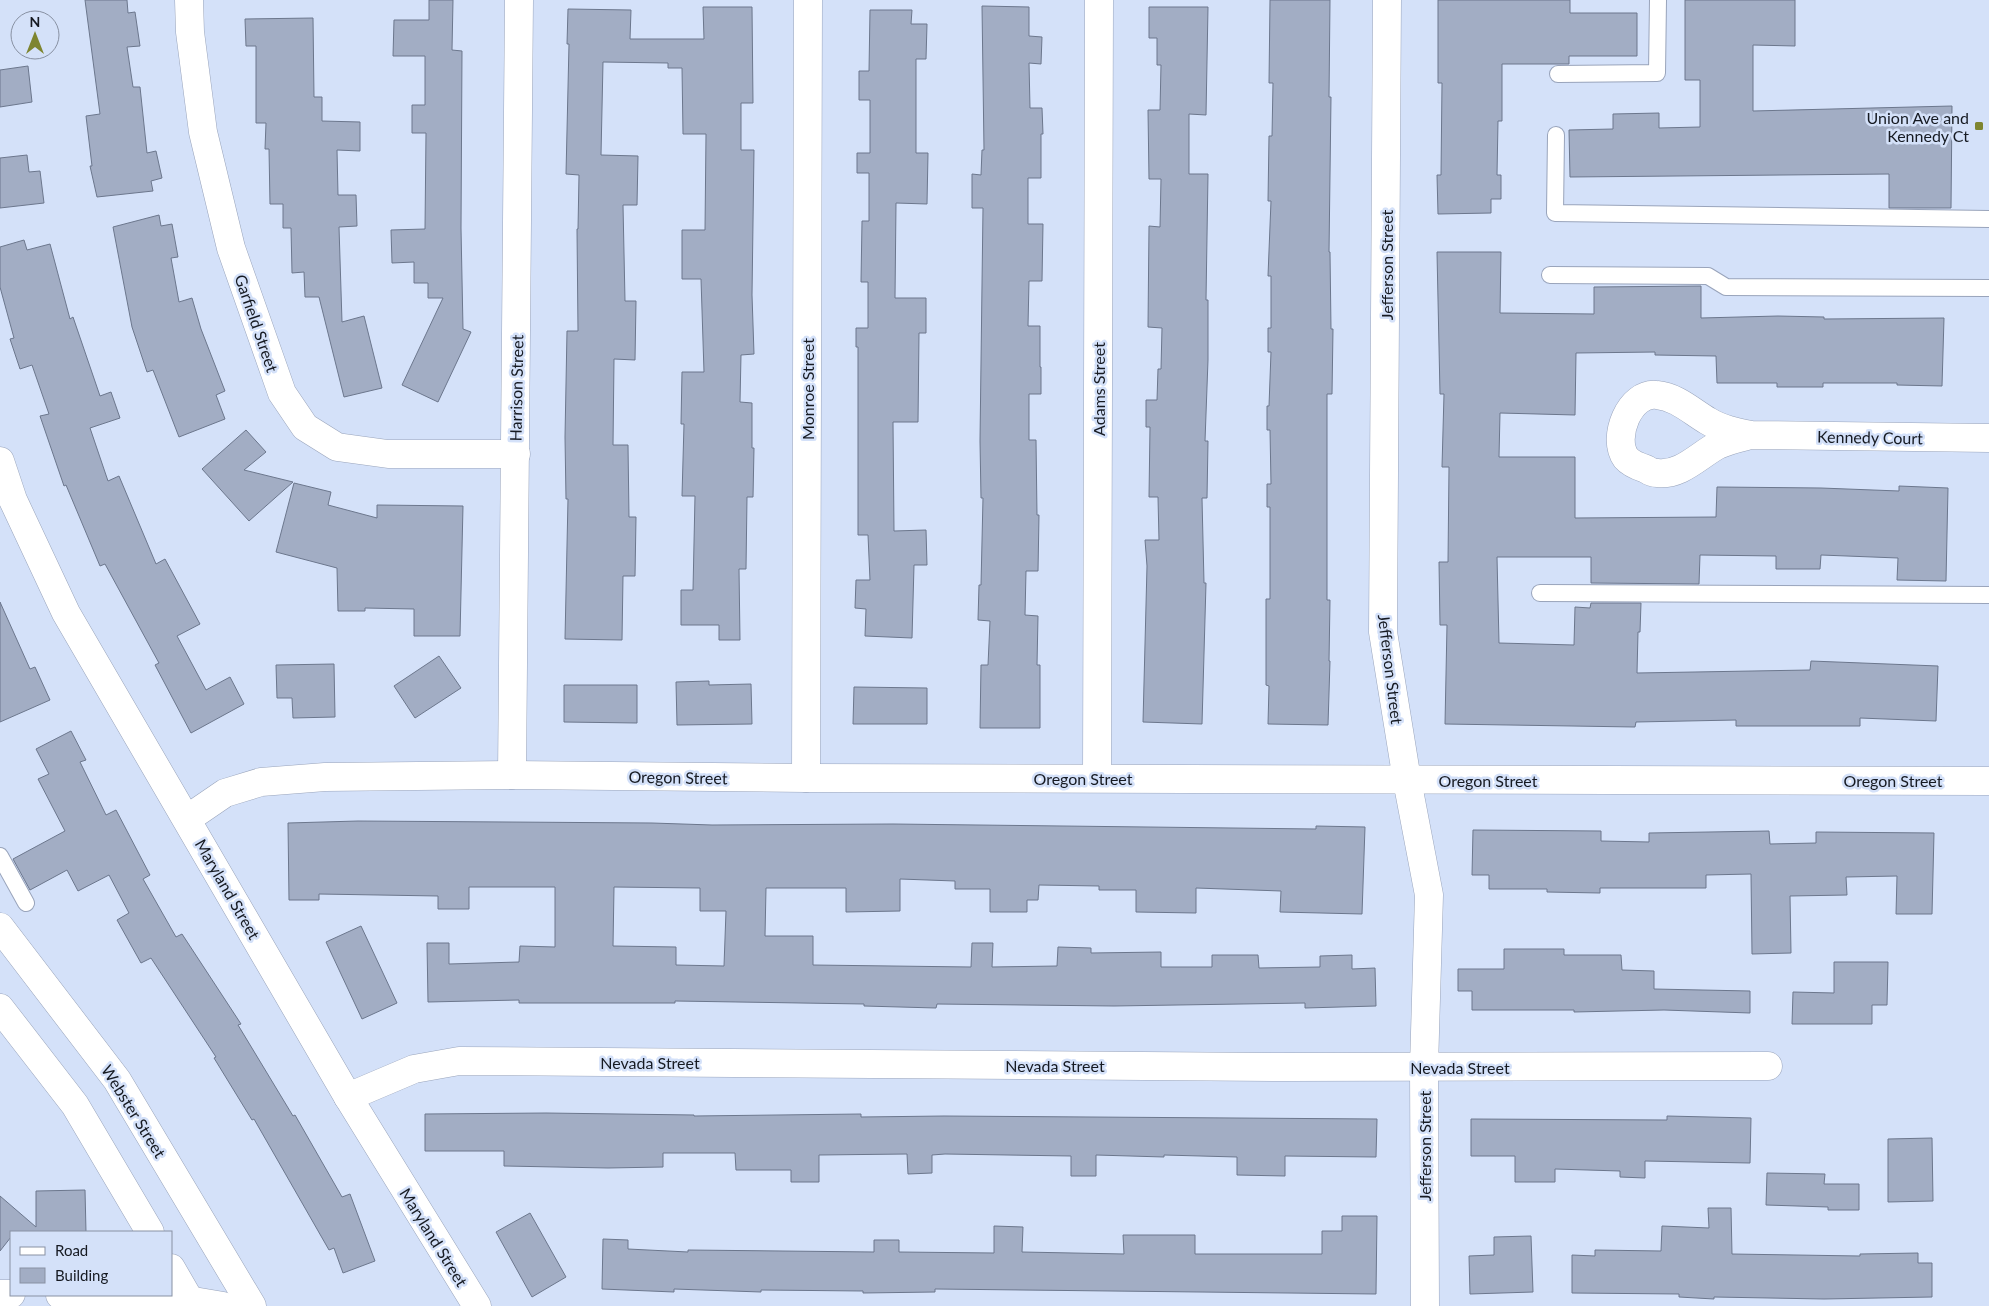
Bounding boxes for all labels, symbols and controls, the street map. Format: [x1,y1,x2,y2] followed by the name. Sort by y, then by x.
[10,10,60,60] north arrow
[30,13,40,30] text: N
[1867,108,1969,145] place label: Union Ave and Kennedy Ct
[1973,120,1985,132] marker: Union Ave and Kennedy Ct
[1377,209,1396,320] street label: Jefferson Street
[231,272,283,375] street label: Garfield Street
[506,334,526,441] street label: Harrison Street
[798,338,817,440] street label: Monroe Street
[1089,342,1108,436] street label: Adams Street
[1817,427,1923,447] street label: Kennedy Court
[1375,613,1407,725] street label: Jefferson Street
[628,767,728,787] street label: Oregon Street
[1033,769,1133,788] street label: Oregon Street
[1438,771,1538,790] street label: Oregon Street
[1843,771,1943,790] street label: Oregon Street
[192,836,264,943] street label: Maryland Street
[600,1053,700,1072] street label: Nevada Street
[1005,1056,1105,1075] street label: Nevada Street
[1410,1058,1510,1077] street label: Nevada Street
[98,1061,170,1161] street label: Webster Street
[1415,1090,1434,1201] street label: Jefferson Street
[396,1184,472,1290] street label: Maryland Street
[10,1231,172,1296] legend
[55,1241,88,1259] text: Road
[55,1266,108,1284] text: Building

